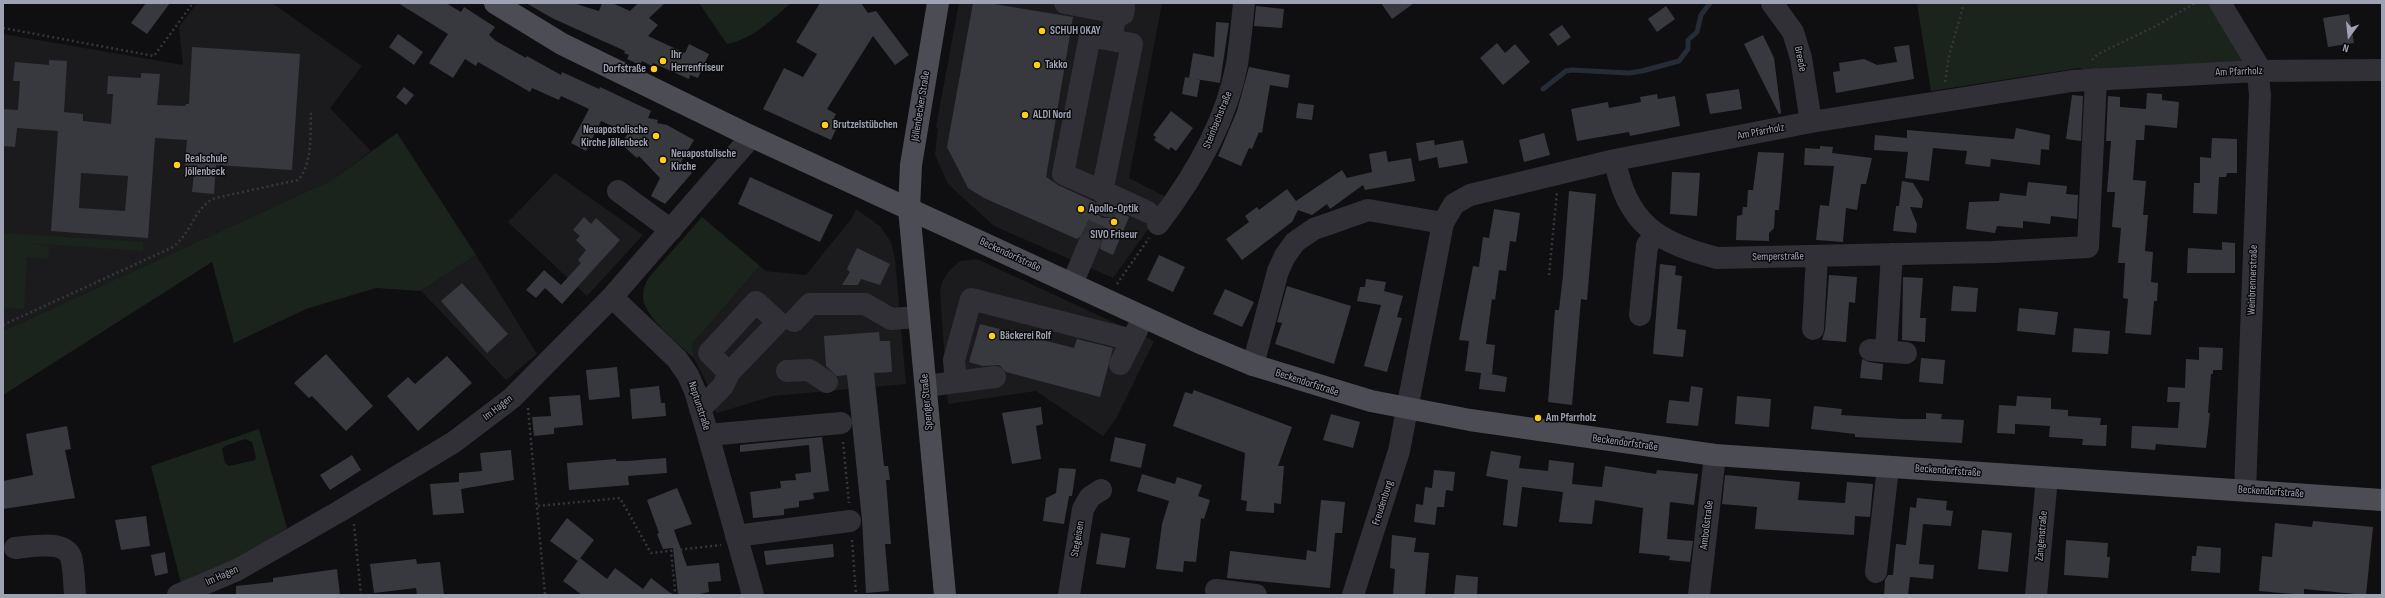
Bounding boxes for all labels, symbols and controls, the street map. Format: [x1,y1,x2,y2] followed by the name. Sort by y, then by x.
[2329,16,2369,56] north arrow
[1050,24,1101,38] place label: SCHUH OKAY
[1037,26,1047,36] marker: SCHUH OKAY
[2341,41,2350,55] text: N
[1791,45,1809,73] street label: Breede
[671,48,724,74] place label: Ihr Herrenfriseur
[658,56,668,66] marker: Ihr Herrenfriseur
[1045,58,1067,72] place label: Takko
[1032,60,1042,70] marker: Takko
[603,62,646,76] place label: Dorfstraße
[649,64,659,74] marker: Dorfstraße
[2215,65,2263,79] street label: Am Pfarrholz
[909,70,933,142] street label: Jöllenbecker Straße
[1201,89,1235,151] street label: Steinbachstraße
[1033,108,1071,122] place label: ALDI Nord
[1020,110,1030,120] marker: ALDI Nord
[833,118,898,132] place label: Brutzelstübchen
[820,120,830,130] marker: Brutzelstübchen
[1737,121,1785,143] street label: Am Pfarrholz
[581,123,648,149] place label: Neuapostolische Kirche Jöllenbeck
[651,131,661,141] marker: Neuapostolische Kirche Jöllenbeck
[671,147,736,173] place label: Neuapostolische Kirche
[185,152,227,178] place label: Realschule Jöllenbeck
[658,155,668,165] marker: Neuapostolische Kirche
[172,160,182,170] marker: Realschule Jöllenbeck
[1089,202,1138,216] place label: Apollo-Optik
[1076,204,1086,214] marker: Apollo-Optik
[1109,217,1119,227] marker: SIVO Friseur
[1090,228,1138,242] place label: SIVO Friseur
[977,235,1043,275] street label: Beckendorfstraße
[2245,245,2261,315] street label: Weinbrennerstraße
[1752,250,1804,264] street label: Semperstraße
[1000,329,1051,343] place label: Bäckerei Rolf
[987,331,997,341] marker: Bäckerei Rolf
[1274,367,1340,399] street label: Beckendorfstraße
[918,373,936,431] street label: Spenger Straße
[685,380,713,432] street label: Neptunstraße
[480,392,516,424] street label: Im Hagen
[1546,411,1596,425] place label: Am Pfarrholz
[1533,413,1543,423] marker: Am Pfarrholz
[1591,432,1659,454] street label: Beckendorfstraße
[1915,462,1981,480] street label: Beckendorfstraße
[1370,479,1396,527] street label: Freudenburg
[2238,483,2304,501] street label: Beckendorfstraße
[1697,500,1717,550] street label: Amboßstraße
[2033,510,2051,562] street label: Zangenstraße
[1068,520,1088,558] street label: Stegeisen
[204,563,240,589] street label: Im Hagen

